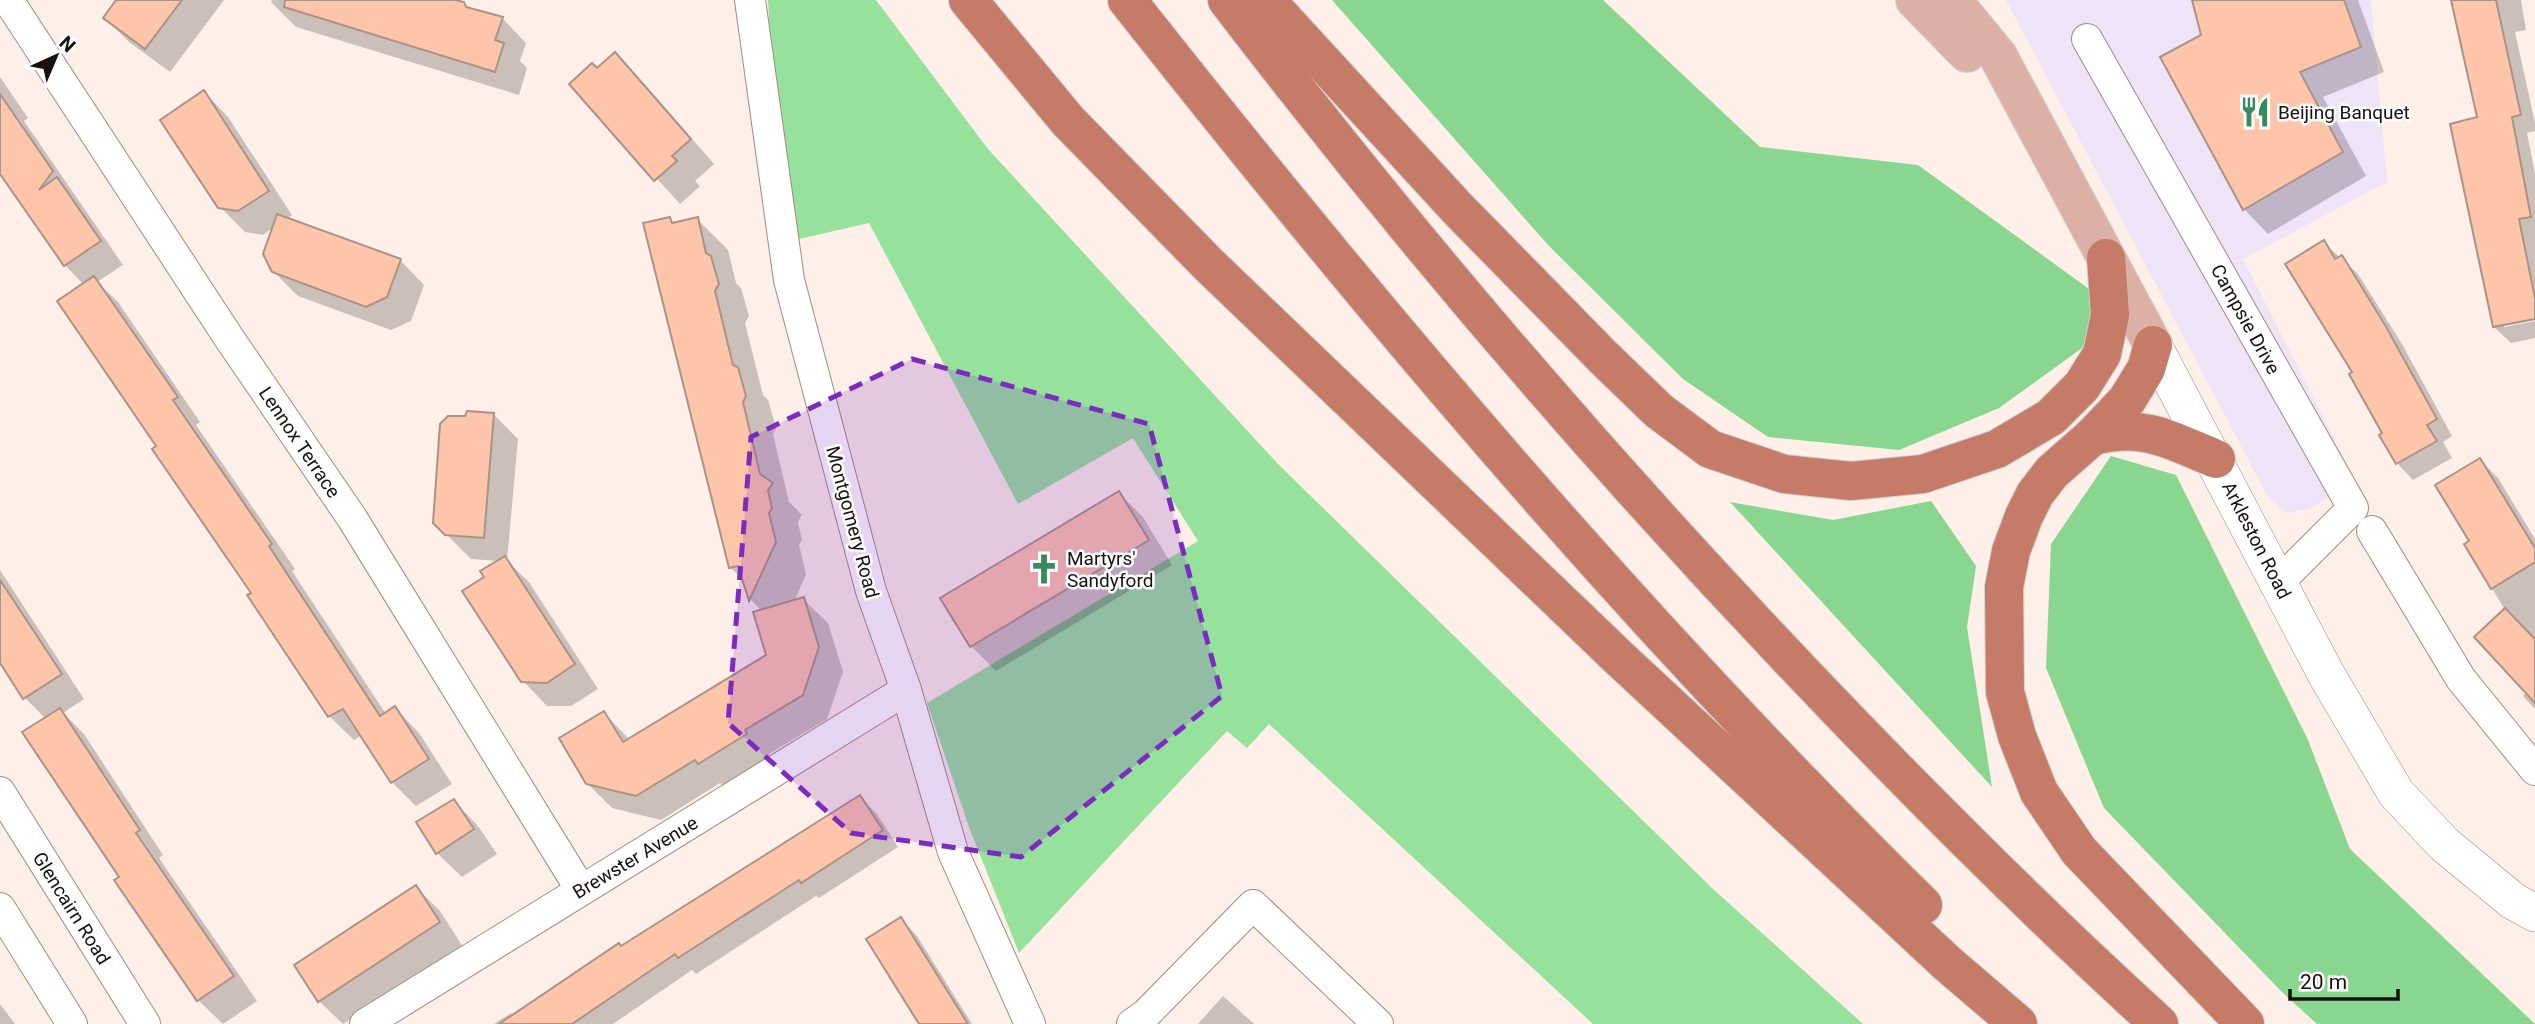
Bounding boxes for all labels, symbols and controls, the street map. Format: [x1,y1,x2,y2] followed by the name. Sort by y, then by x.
[21,21,91,91] north arrow
[55,31,80,57] text: N
[2238,95,2272,129] restaurant icon: Beijing Banquet
[2278,101,2410,124] place label: Beijing Banquet
[2206,260,2285,378] street label: Campsie Drive
[254,382,345,502] street label: Lennox Terrace
[821,444,884,601] street label: Montgomery Road
[2217,478,2296,603] street label: Arkleston Road
[1067,547,1153,592] place label: Martyrs' Sandyford
[1027,552,1061,586] church icon: Martyrs' Sandyford
[569,811,702,904] street label: Brewster Avenue
[28,848,115,969] street label: Glencairn Road
[2290,958,2398,1002] scale bar
[2300,970,2347,994] text: 20 m

